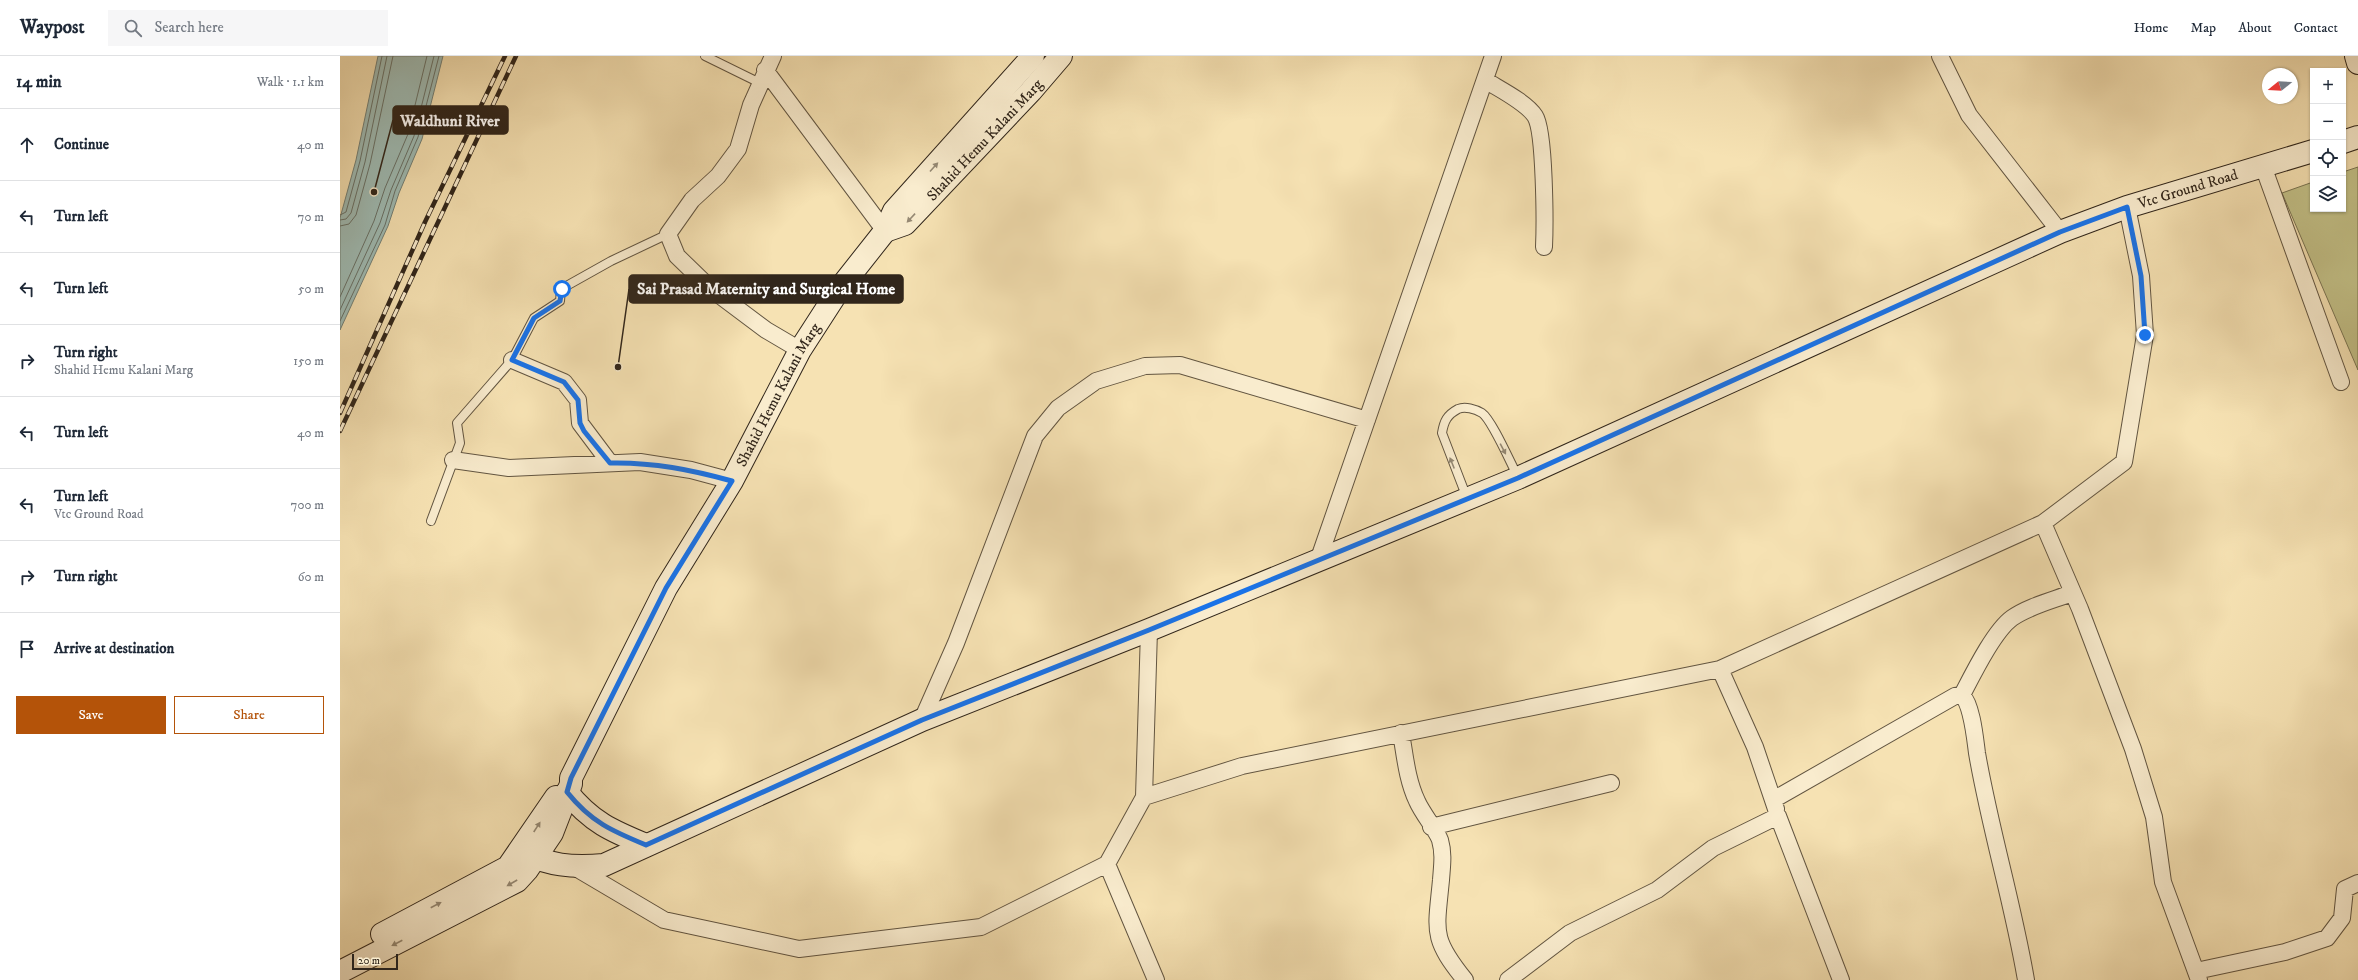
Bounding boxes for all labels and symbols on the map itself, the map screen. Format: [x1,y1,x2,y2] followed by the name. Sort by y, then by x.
[2262,68,2298,104] north arrow
[923,75,1047,205] street label: Shahid Hemu Kalani Marg
[393,106,508,134] callout: Waldhuni River
[399,111,501,131] text: Waldhuni River
[929,162,939,172] one-way arrow
[2135,165,2241,213] street label: Vtc Ground Road
[906,213,915,223] one-way arrow
[629,275,903,303] callout: Sai Prasad Maternity and Surgical Home
[637,279,895,299] text: Sai Prasad Maternity and Surgical Home
[553,280,571,298] route start
[732,319,825,470] street label: Shahid Hemu Kalani Marg
[2136,326,2154,344] route end
[1500,443,1506,455] one-way arrow
[1449,456,1455,468] one-way arrow
[533,821,540,833] one-way arrow
[506,880,518,887] one-way arrow
[431,902,442,908] one-way arrow
[391,940,403,946] one-way arrow
[352,952,398,971] scale bar

